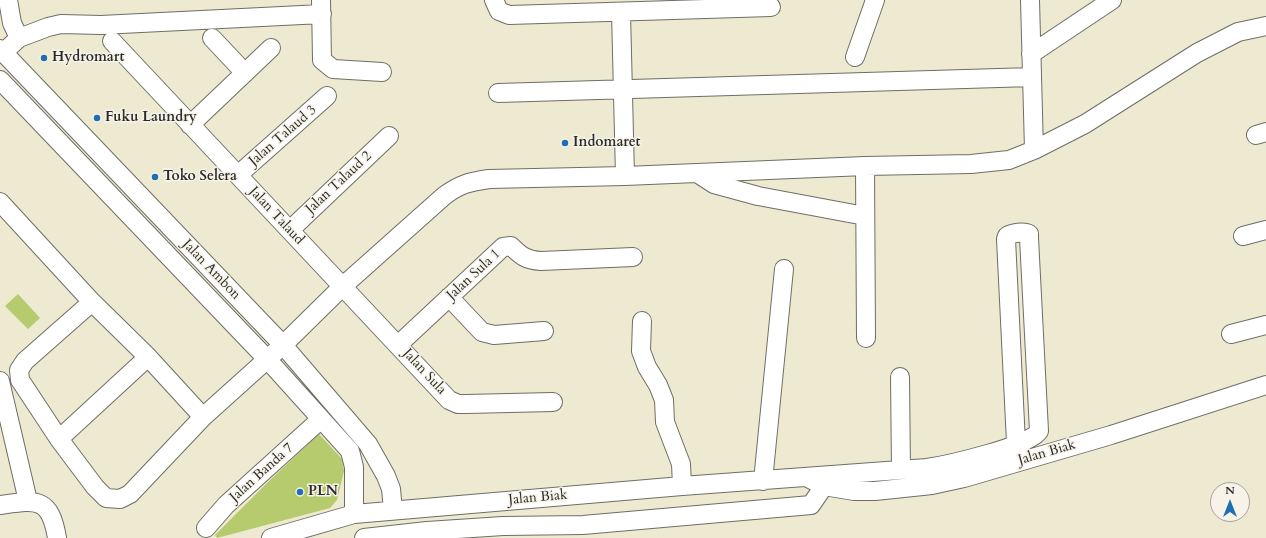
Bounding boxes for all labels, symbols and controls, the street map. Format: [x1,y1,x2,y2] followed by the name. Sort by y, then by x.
[52,50,124,66] place label: Hydromart
[39,53,49,63] marker: Hydromart
[246,102,320,170] street label: Jalan Talaud 3
[105,110,197,126] place label: Fuku Laundry
[92,113,102,123] marker: Fuku Laundry
[573,135,641,151] place label: Indomaret
[560,138,570,148] marker: Indomaret
[303,148,375,218] street label: Jalan Talaud 2
[163,169,237,185] place label: Toko Selera
[150,172,160,182] marker: Toko Selera
[245,184,307,248] street label: Jalan Talaud
[178,236,244,304] street label: Jalan Ambon
[444,246,504,304] street label: Jalan Sula 1
[399,346,449,398] street label: Jalan Sula
[1016,437,1078,469] street label: Jalan Biak
[227,440,297,506] street label: Jalan Banda 7
[1210,482,1250,522] north arrow
[1225,483,1235,498] text: N
[308,484,338,500] place label: PLN
[295,487,305,497] marker: PLN
[508,487,568,509] street label: Jalan Biak

